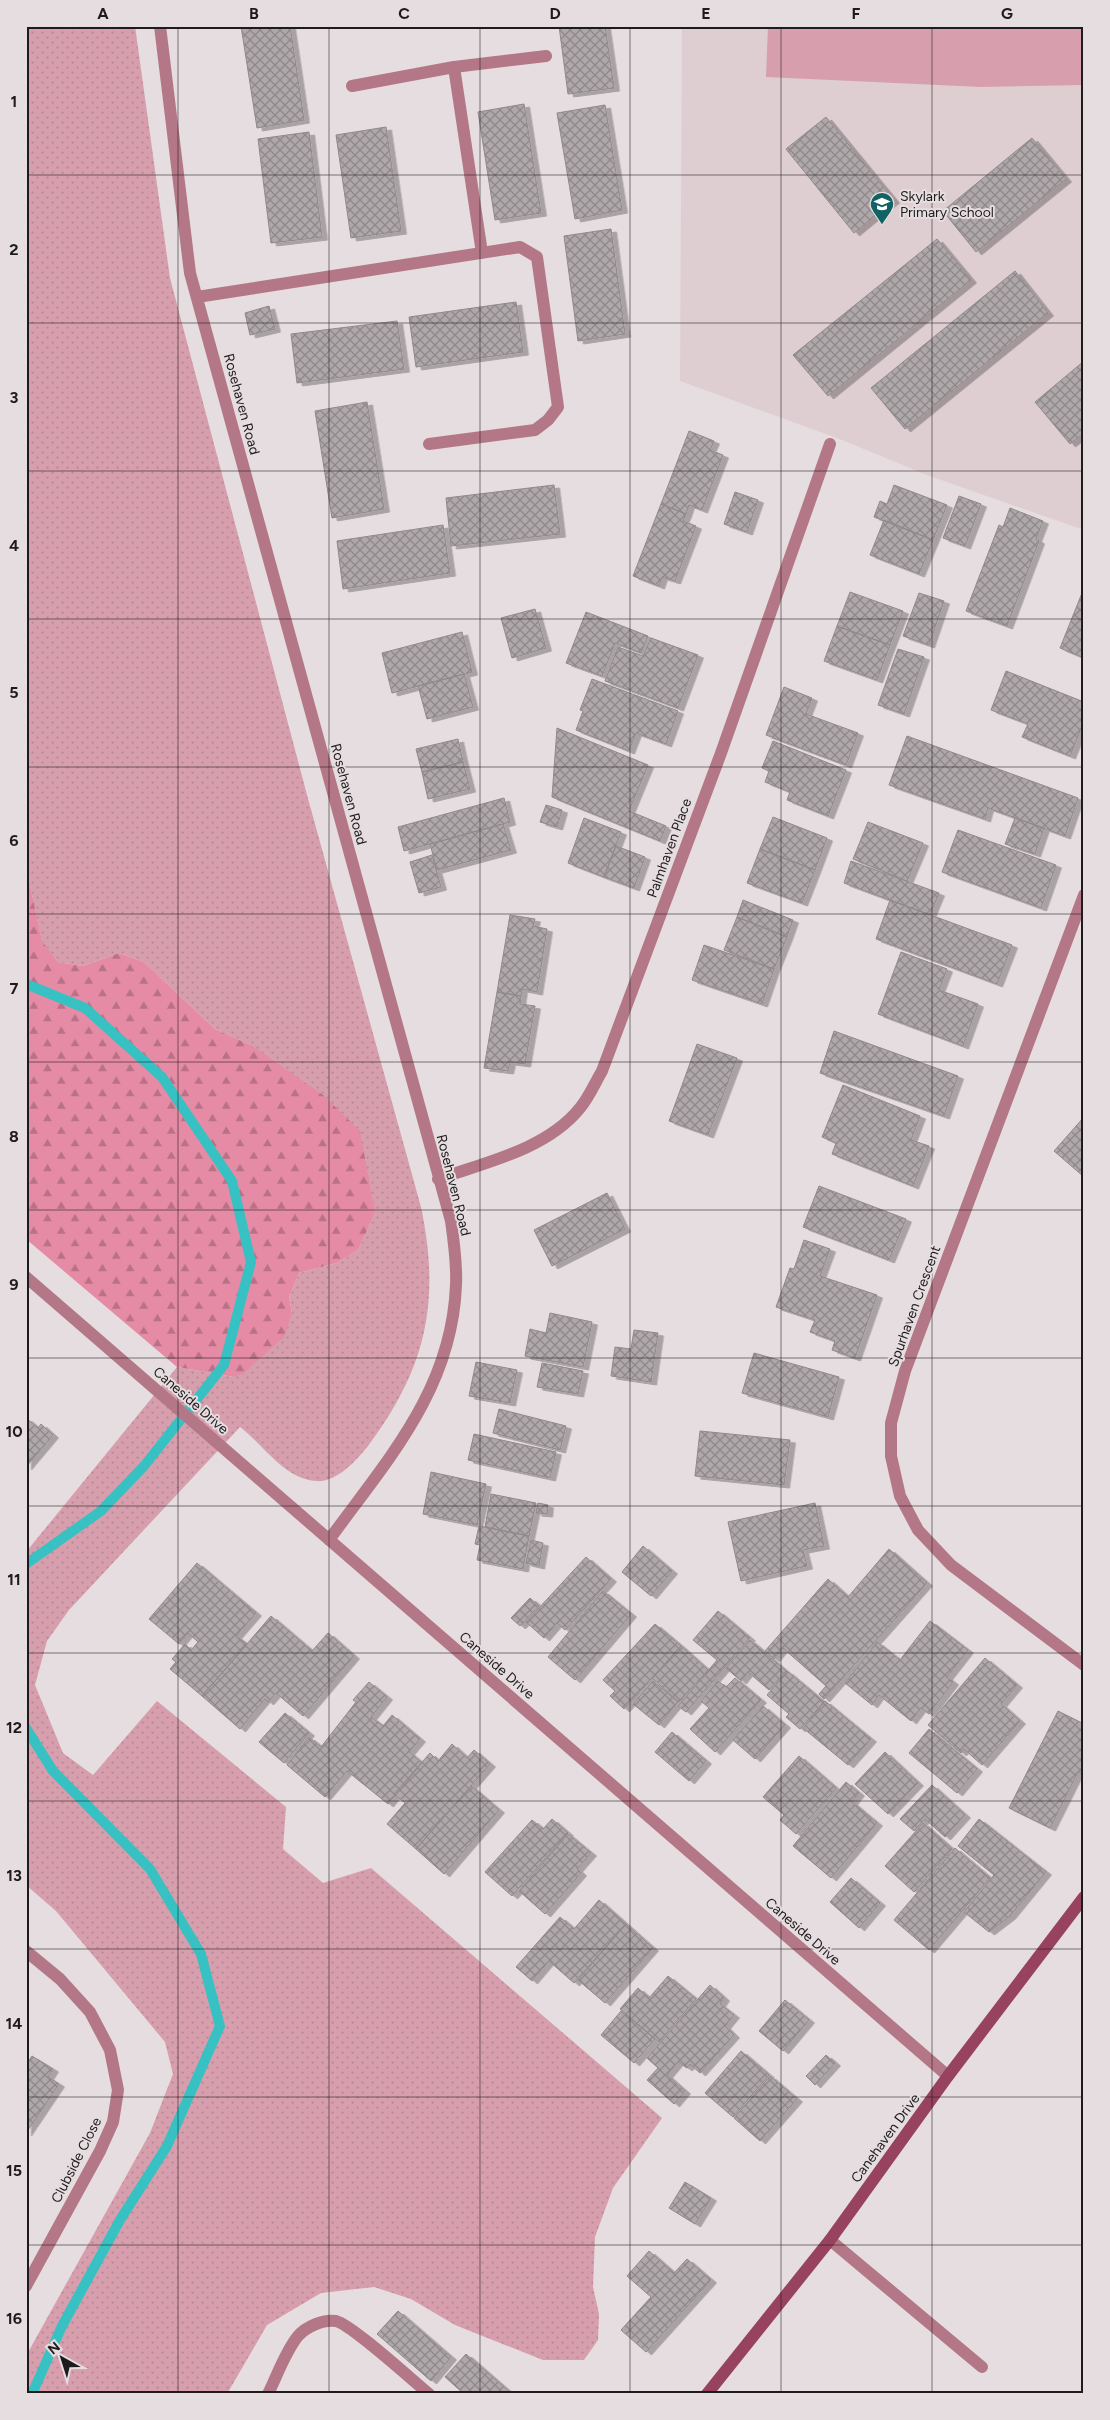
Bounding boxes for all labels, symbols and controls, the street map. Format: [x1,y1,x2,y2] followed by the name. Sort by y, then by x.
[97,4,109,23] text: A
[249,4,259,23] text: B
[398,4,410,23] text: C
[549,4,561,23] text: D
[701,4,711,23] text: E
[852,4,861,23] text: F
[1001,4,1013,23] text: G
[11,92,17,111] text: 1
[900,188,994,221] place label: Skylark Primary School
[869,191,895,225] school or university icon: Skylark Primary School
[9,240,19,259] text: 2
[220,352,263,457] street label: Rosehaven Road
[10,388,19,407] text: 3
[9,536,19,555] text: 4
[9,683,19,702] text: 5
[327,742,370,847] street label: Rosehaven Road
[644,796,695,900] street label: Palmhaven Place
[9,831,19,850] text: 6
[10,979,19,998] text: 7
[9,1127,19,1146] text: 8
[433,1133,474,1238] street label: Rosehaven Road
[885,1243,944,1369] street label: Spurhaven Crescent
[9,1275,19,1294] text: 9
[150,1363,232,1438] street label: Caneside Drive
[5,1422,23,1441] text: 10
[7,1570,21,1589] text: 11
[456,1628,538,1703] street label: Caneside Drive
[6,1718,22,1737] text: 12
[6,1866,22,1885] text: 13
[762,1894,844,1969] street label: Caneside Drive
[6,2014,22,2033] text: 14
[847,2090,924,2186] street label: Canehaven Drive
[48,2114,105,2206] street label: Clubside Close
[6,2161,22,2180] text: 15
[6,2309,22,2328] text: 16
[38,2332,88,2382] north arrow
[45,2338,64,2358] text: N

